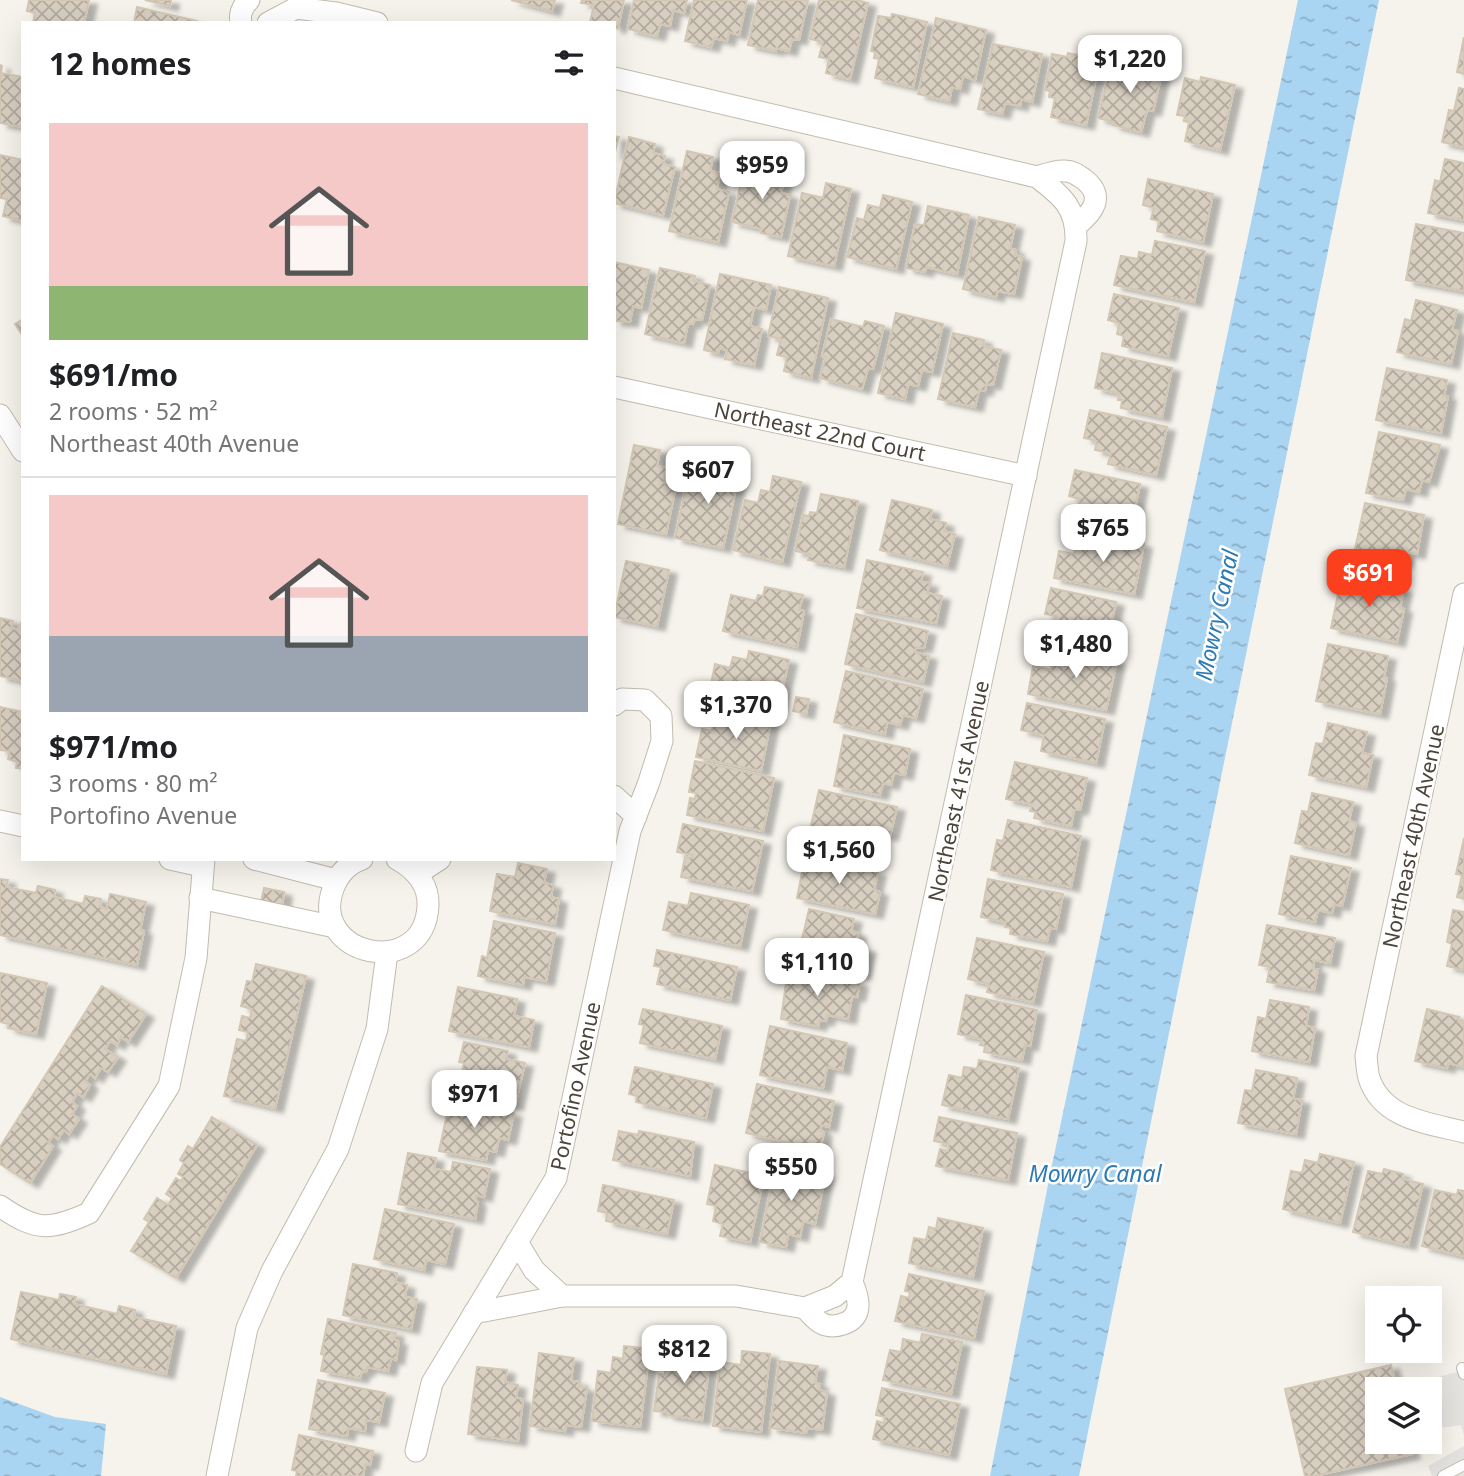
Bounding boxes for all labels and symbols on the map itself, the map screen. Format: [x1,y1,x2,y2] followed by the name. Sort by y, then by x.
[1073,36,1187,95] pin: $1,220
[721,142,803,201] pin: $959
[712,395,929,467] street label: Northeast 22nd Court
[667,447,749,506] pin: $607
[1062,504,1144,564] pin: $765
[1187,545,1246,683] water label: Mowry Canal
[1328,550,1410,609] pin: $691
[1019,620,1133,680] pin: $1,480
[921,678,995,904] street label: Northeast 41st Avenue
[679,682,793,741] pin: $1,370
[1376,721,1450,951] street label: Northeast 40th Avenue
[782,826,896,886] pin: $1,560
[760,939,874,998] pin: $1,110
[543,999,607,1173] street label: Portofino Avenue
[433,1070,515,1130] pin: $971
[750,1144,832,1203] pin: $550
[1028,1157,1163,1189] water label: Mowry Canal
[643,1326,725,1385] pin: $812

